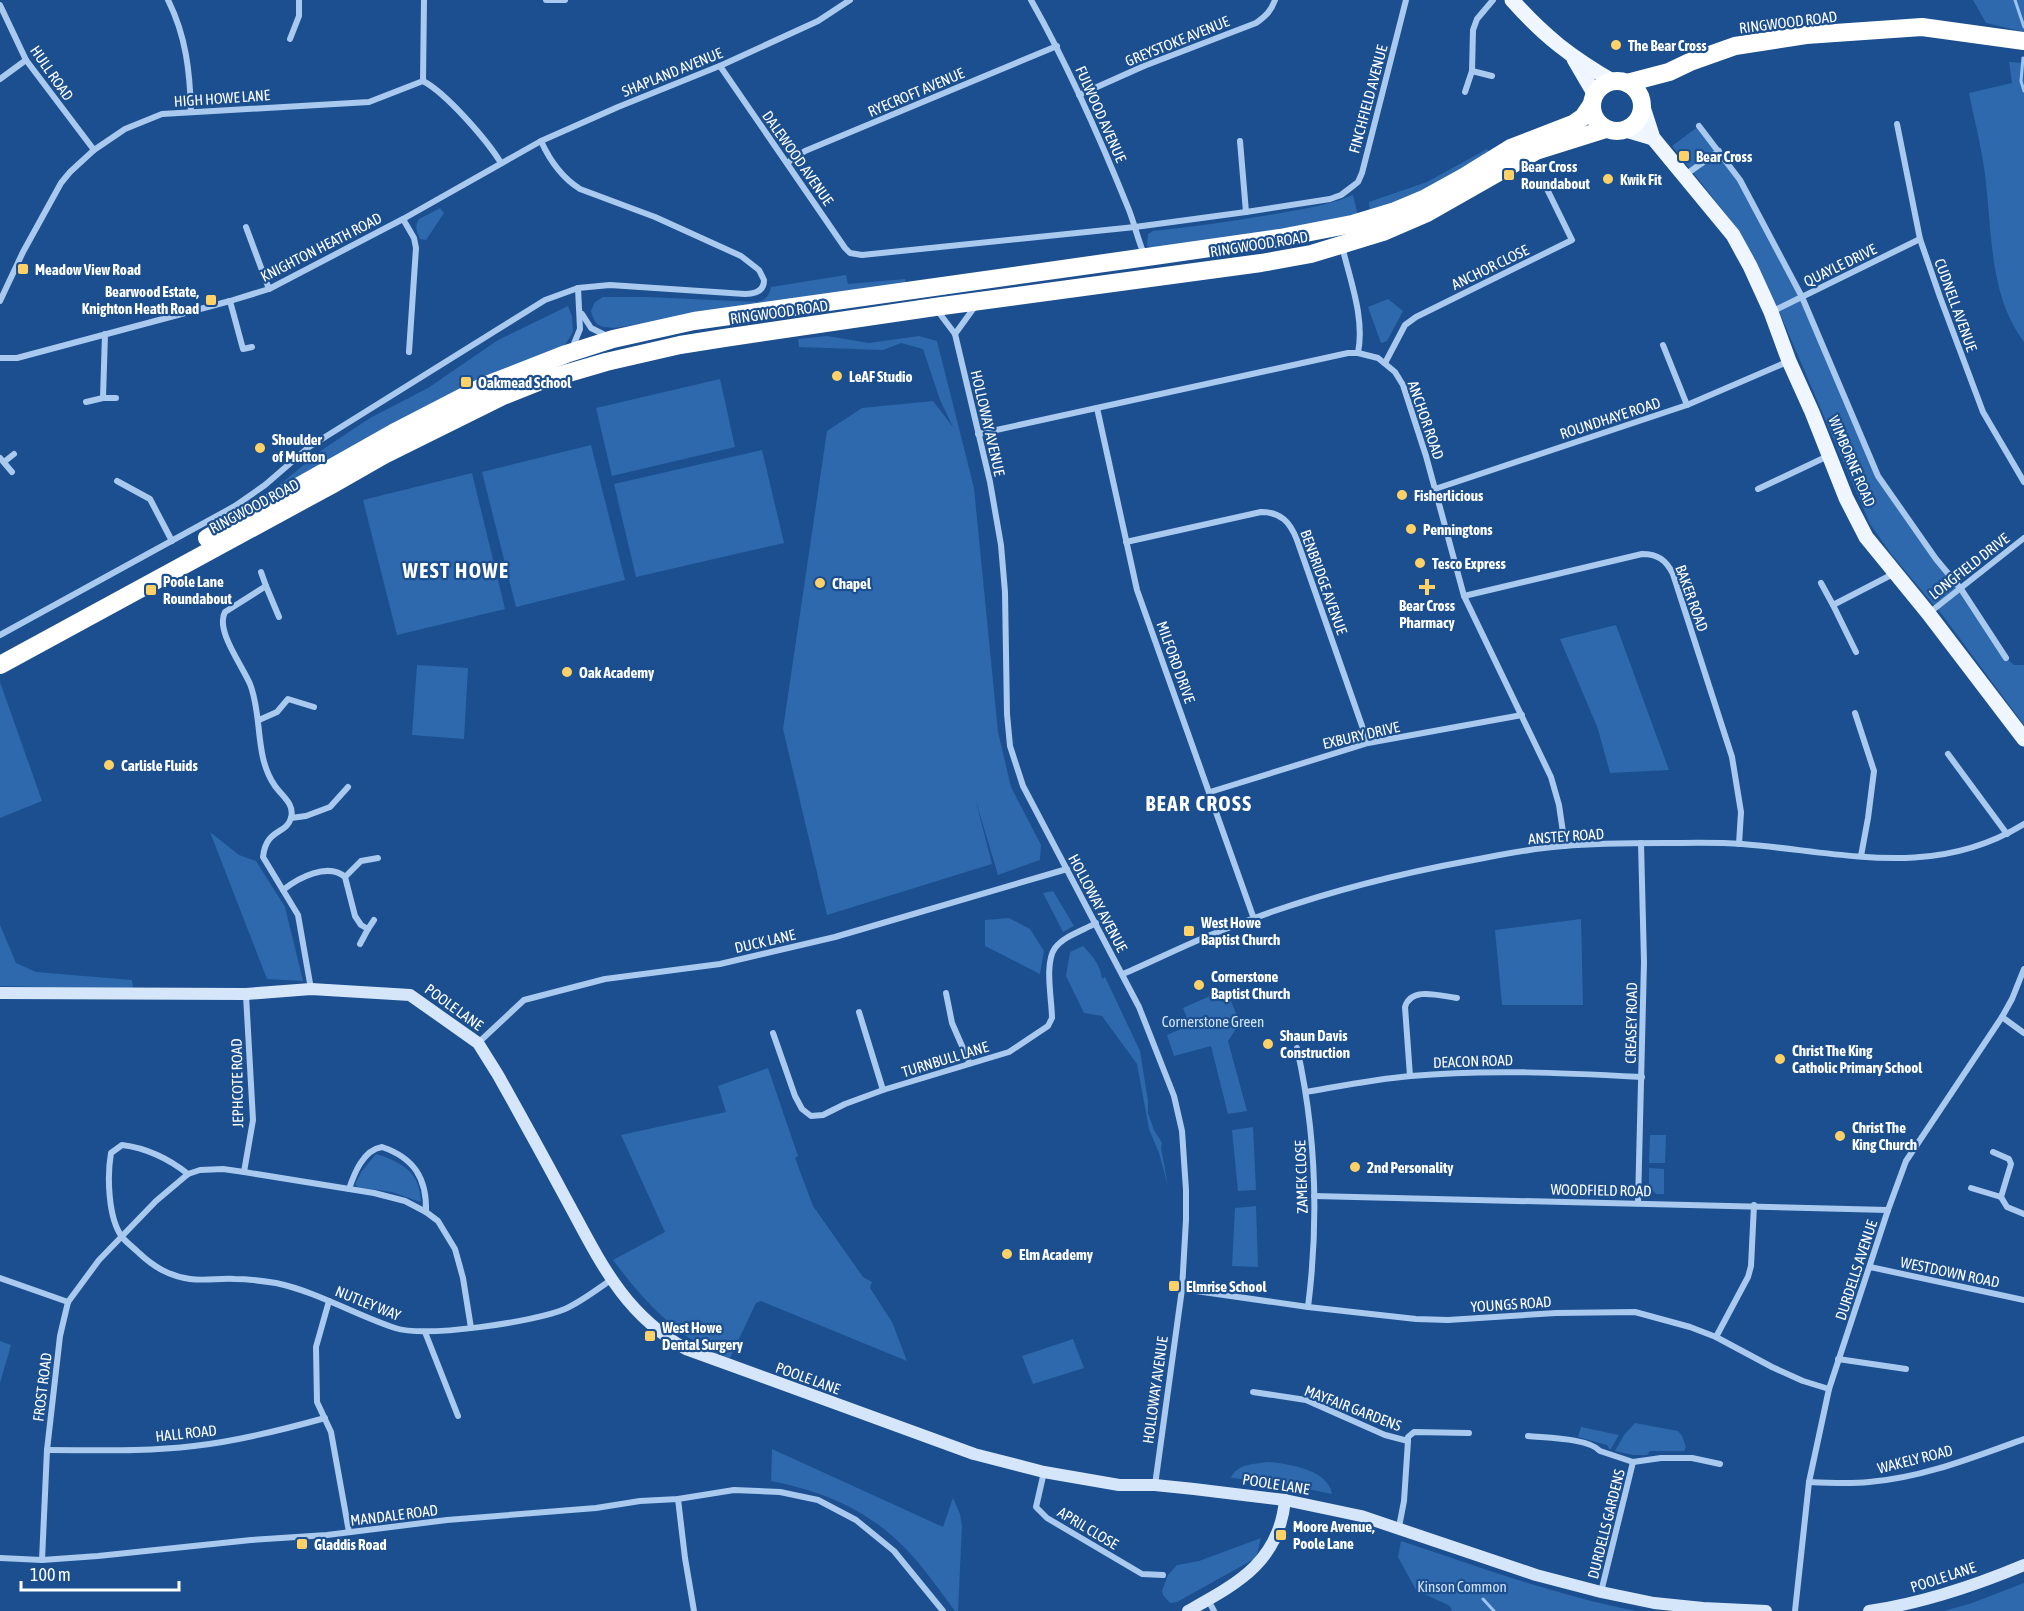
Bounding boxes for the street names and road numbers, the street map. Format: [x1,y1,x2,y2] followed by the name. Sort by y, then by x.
[1738,8,1838,36] street label: RINGWOOD ROAD
[1123,12,1232,70] street label: GREYSTOKE AVENUE
[27,42,77,104] street label: HULL ROAD
[1345,42,1391,155] street label: FINCHFIELD AVENUE
[619,44,725,100] street label: SHAPLAND AVENUE
[1072,63,1130,165] street label: FULWOOD AVENUE
[865,64,967,120] street label: RYECROFT AVENUE
[173,86,271,110] street label: HIGH HOWE LANE
[759,107,837,209] street label: DALEWOOD AVENUE
[258,209,384,285] street label: KNIGHTON HEATH ROAD
[1209,228,1309,260] street label: RINGWOOD ROAD
[1801,240,1880,290] street label: QUAYLE DRIVE
[1449,241,1532,293] street label: ANCHOR CLOSE
[1931,256,1981,354] street label: CUDNELL AVENUE
[729,297,829,327] street label: RINGWOOD ROAD
[968,368,1009,478] street label: HOLLOWAY AVENUE
[1405,379,1447,461] street label: ANCHOR ROAD
[1558,394,1662,442] street label: ROUNDHAYE ROAD
[1825,413,1879,509] street label: WIMBORNE ROAD
[206,475,302,537] street label: RINGWOOD ROAD
[1297,527,1351,637] street label: BENBRIDGE AVENUE
[1926,529,2013,603] street label: LONGFIELD DRIVE
[1672,562,1712,634] street label: BAKER ROAD
[1153,619,1199,706] street label: MILFORD DRIVE
[1321,718,1402,752] street label: EXBURY DRIVE
[1527,825,1605,847] street label: ANSTEY ROAD
[1065,851,1131,955] street label: HOLLOWAY AVENUE
[733,926,798,956] street label: DUCK LANE
[422,980,487,1034] street label: POOLE LANE
[1622,982,1640,1064] street label: CREASEY ROAD
[228,1038,246,1128] street label: JEPHCOTE ROAD
[900,1038,991,1080] street label: TURNBULL LANE
[1433,1051,1513,1071] street label: DEACON ROAD
[1291,1139,1311,1214] street label: ZAMEK CLOSE
[1550,1181,1652,1199] street label: WOODFIELD ROAD
[1832,1217,1880,1322] street label: DURDELLS AVENUE
[1899,1253,2001,1291] street label: WESTDOWN ROAD
[333,1282,404,1324] street label: NUTLEY WAY
[1470,1293,1552,1315] street label: YOUNGS ROAD
[1139,1335,1171,1445] street label: HOLLOWAY AVENUE
[29,1352,55,1422] street label: FROST ROAD
[773,1358,843,1398] street label: POOLE LANE
[1302,1382,1404,1434] street label: MAYFAIR GARDENS
[154,1421,218,1445] street label: HALL ROAD
[1876,1441,1954,1477] street label: WAKELY ROAD
[1584,1467,1628,1581] street label: DURDELLS GARDENS
[1241,1470,1311,1498] street label: POOLE LANE
[349,1501,439,1529] street label: MANDALE ROAD
[1055,1503,1122,1553] street label: APRIL CLOSE
[1908,1558,1978,1596] street label: POOLE LANE

